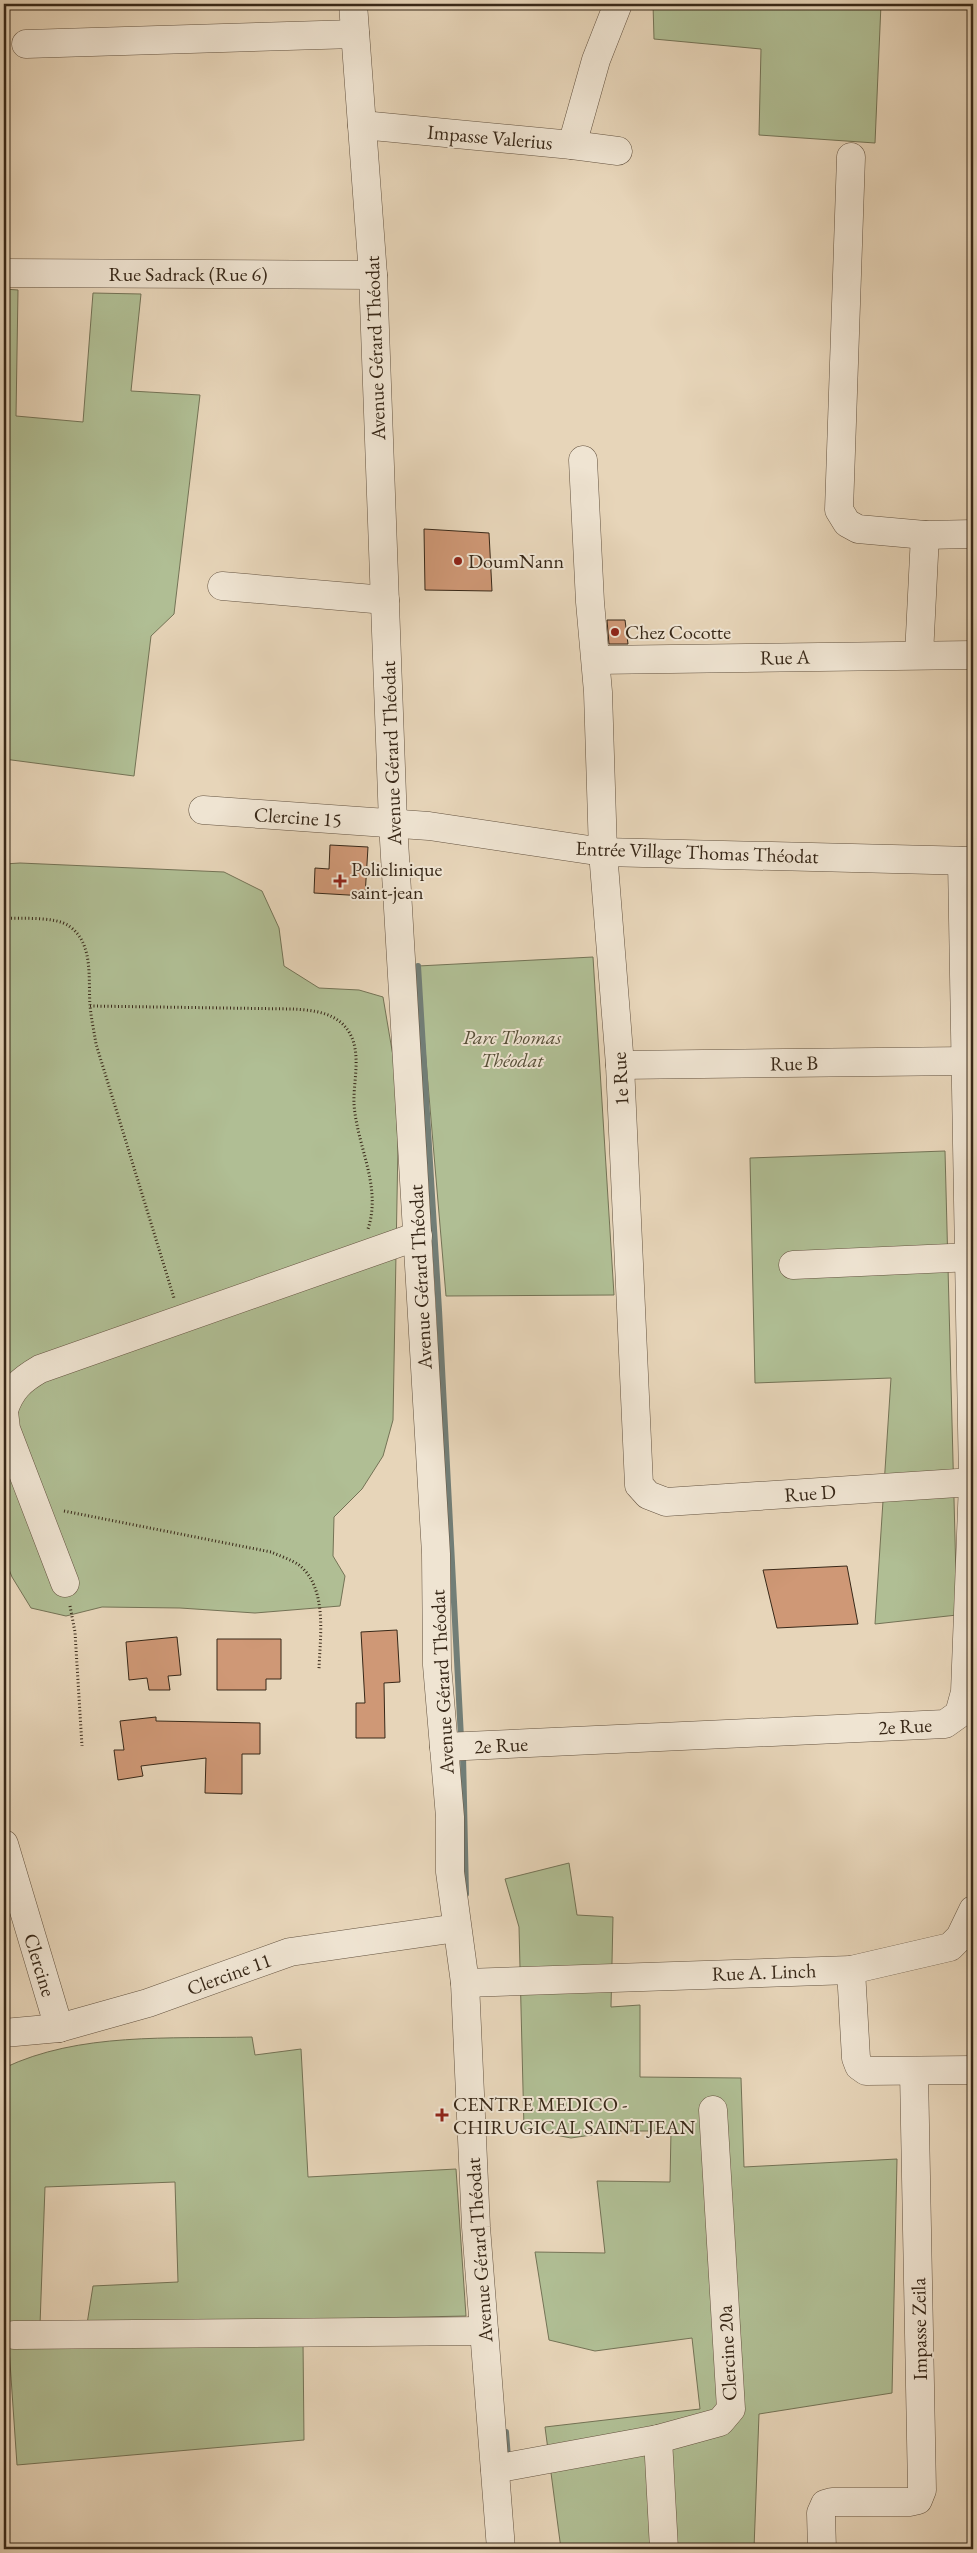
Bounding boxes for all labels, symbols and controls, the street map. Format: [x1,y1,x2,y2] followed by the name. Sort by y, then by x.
[426,119,554,155] street label: Impasse Valerius
[359,254,391,442] street label: Avenue Gérard Théodat
[109,261,267,287] street label: Rue Sadrack (Rue 6)
[468,548,564,574] place label: DoumNann
[452,555,464,567] marker: DoumNann
[625,619,731,645] place label: Chez Cocotte
[609,626,621,638] marker: Chez Cocotte
[760,644,811,670] street label: Rue A
[375,659,407,847] street label: Avenue Gérard Théodat
[253,801,343,833] street label: Clercine 15
[575,835,820,869] street label: Entrée Village Thomas Théodat
[351,856,443,905] place label: Policlinique saint-jean
[333,874,347,888] marker: Policlinique saint-jean
[463,1024,562,1073] park label: Parc Thomas Théodat
[770,1050,818,1076] street label: Rue B
[606,1051,634,1107] street label: 1e Rue
[402,1183,438,1371] street label: Avenue Gérard Théodat
[783,1478,837,1508] street label: Rue D
[424,1588,460,1776] street label: Avenue Gérard Théodat
[877,1712,933,1740] street label: 2e Rue
[473,1731,529,1759] street label: 2e Rue
[18,1930,62,2000] street label: Clercine
[183,1947,275,2001] street label: Clercine 11
[711,1957,817,1987] street label: Rue A. Linch
[453,2091,695,2140] place label: CENTRE MEDICO - CHIRUGICAL SAINT JEAN
[435,2108,449,2122] marker: CENTRE MEDICO - CHIRUGICAL SAINT JEAN
[460,2156,498,2344] street label: Avenue Gérard Théodat
[905,2277,933,2381] street label: Impasse Zeila
[712,2304,742,2402] street label: Clercine 20a

